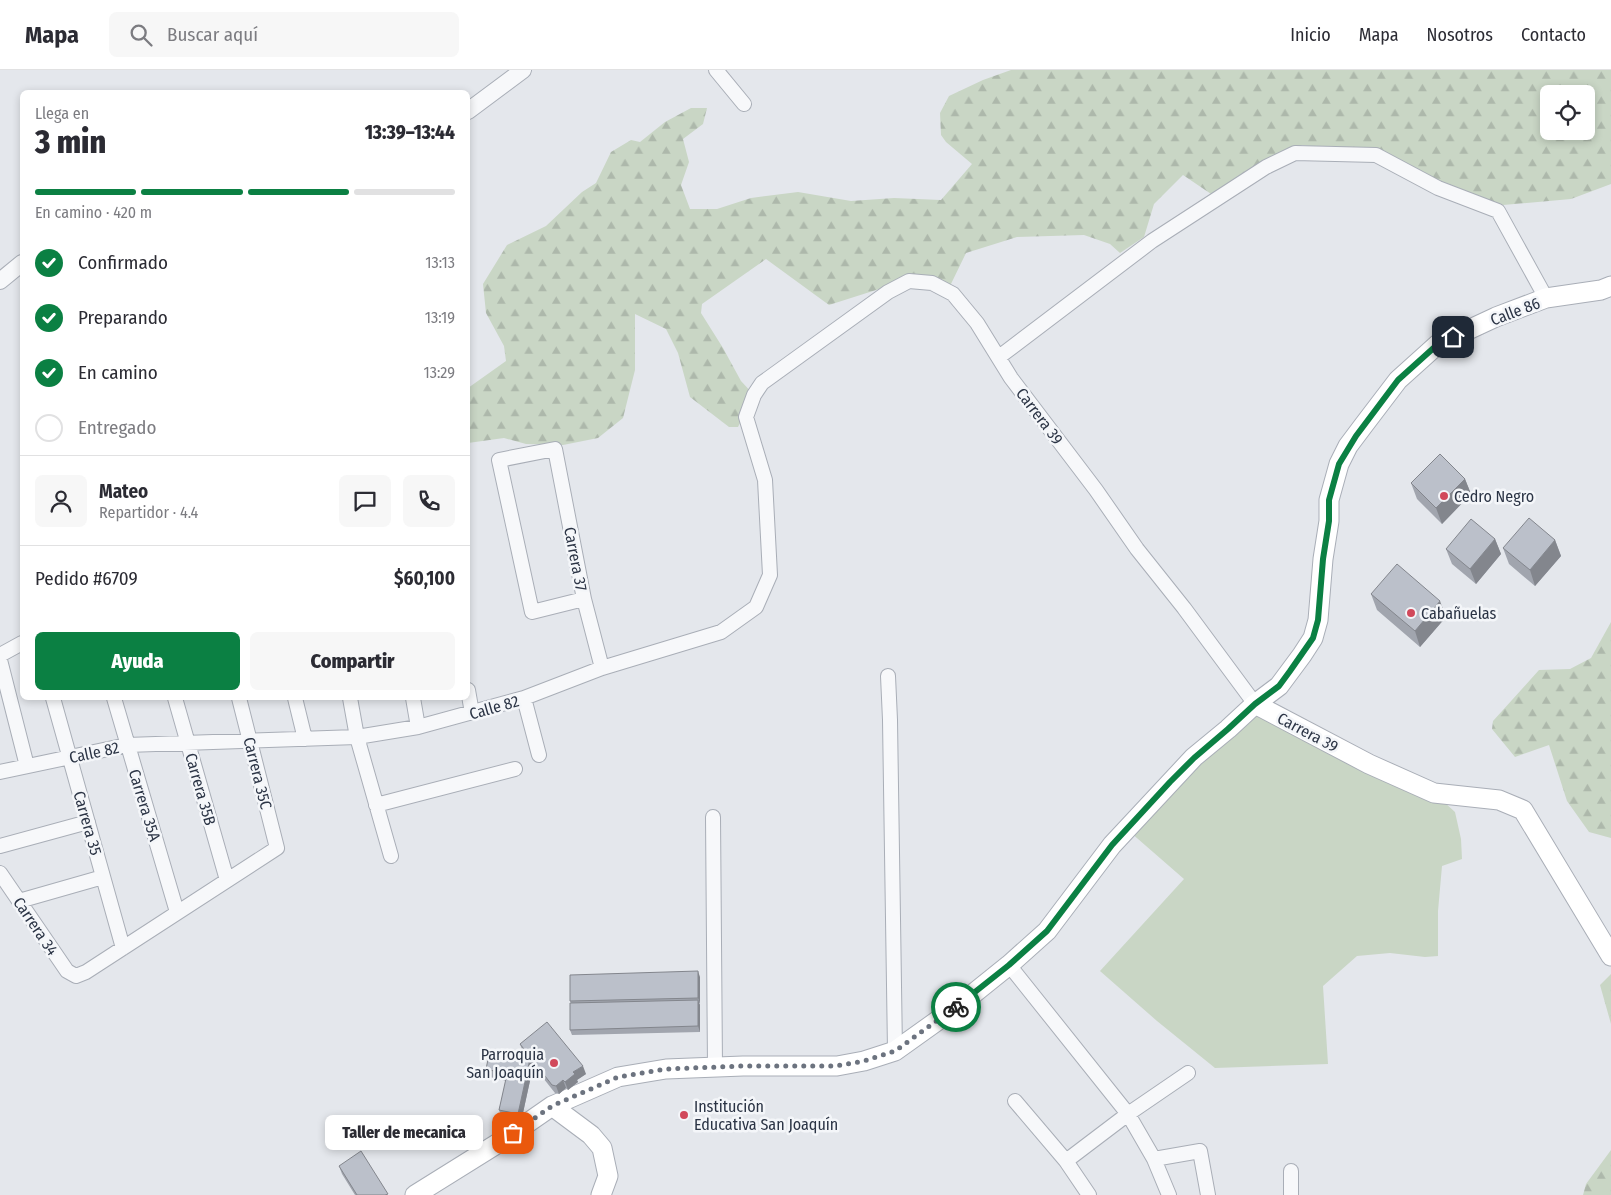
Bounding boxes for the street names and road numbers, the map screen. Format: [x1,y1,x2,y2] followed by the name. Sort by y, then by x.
[1488,293,1543,330] street label: Calle 86
[1012,384,1067,449] street label: Carrera 39
[560,526,591,593] street label: Carrera 37
[467,691,521,724] street label: Calle 82
[1274,709,1342,756] street label: Carrera 39
[239,735,276,811] street label: Carrera 35C
[67,738,121,767] street label: Calle 82
[181,751,220,828] street label: Carrera 35B
[125,767,165,844] street label: Carrera 35A
[69,789,106,857] street label: Carrera 35
[9,894,62,959] street label: Carrera 34

